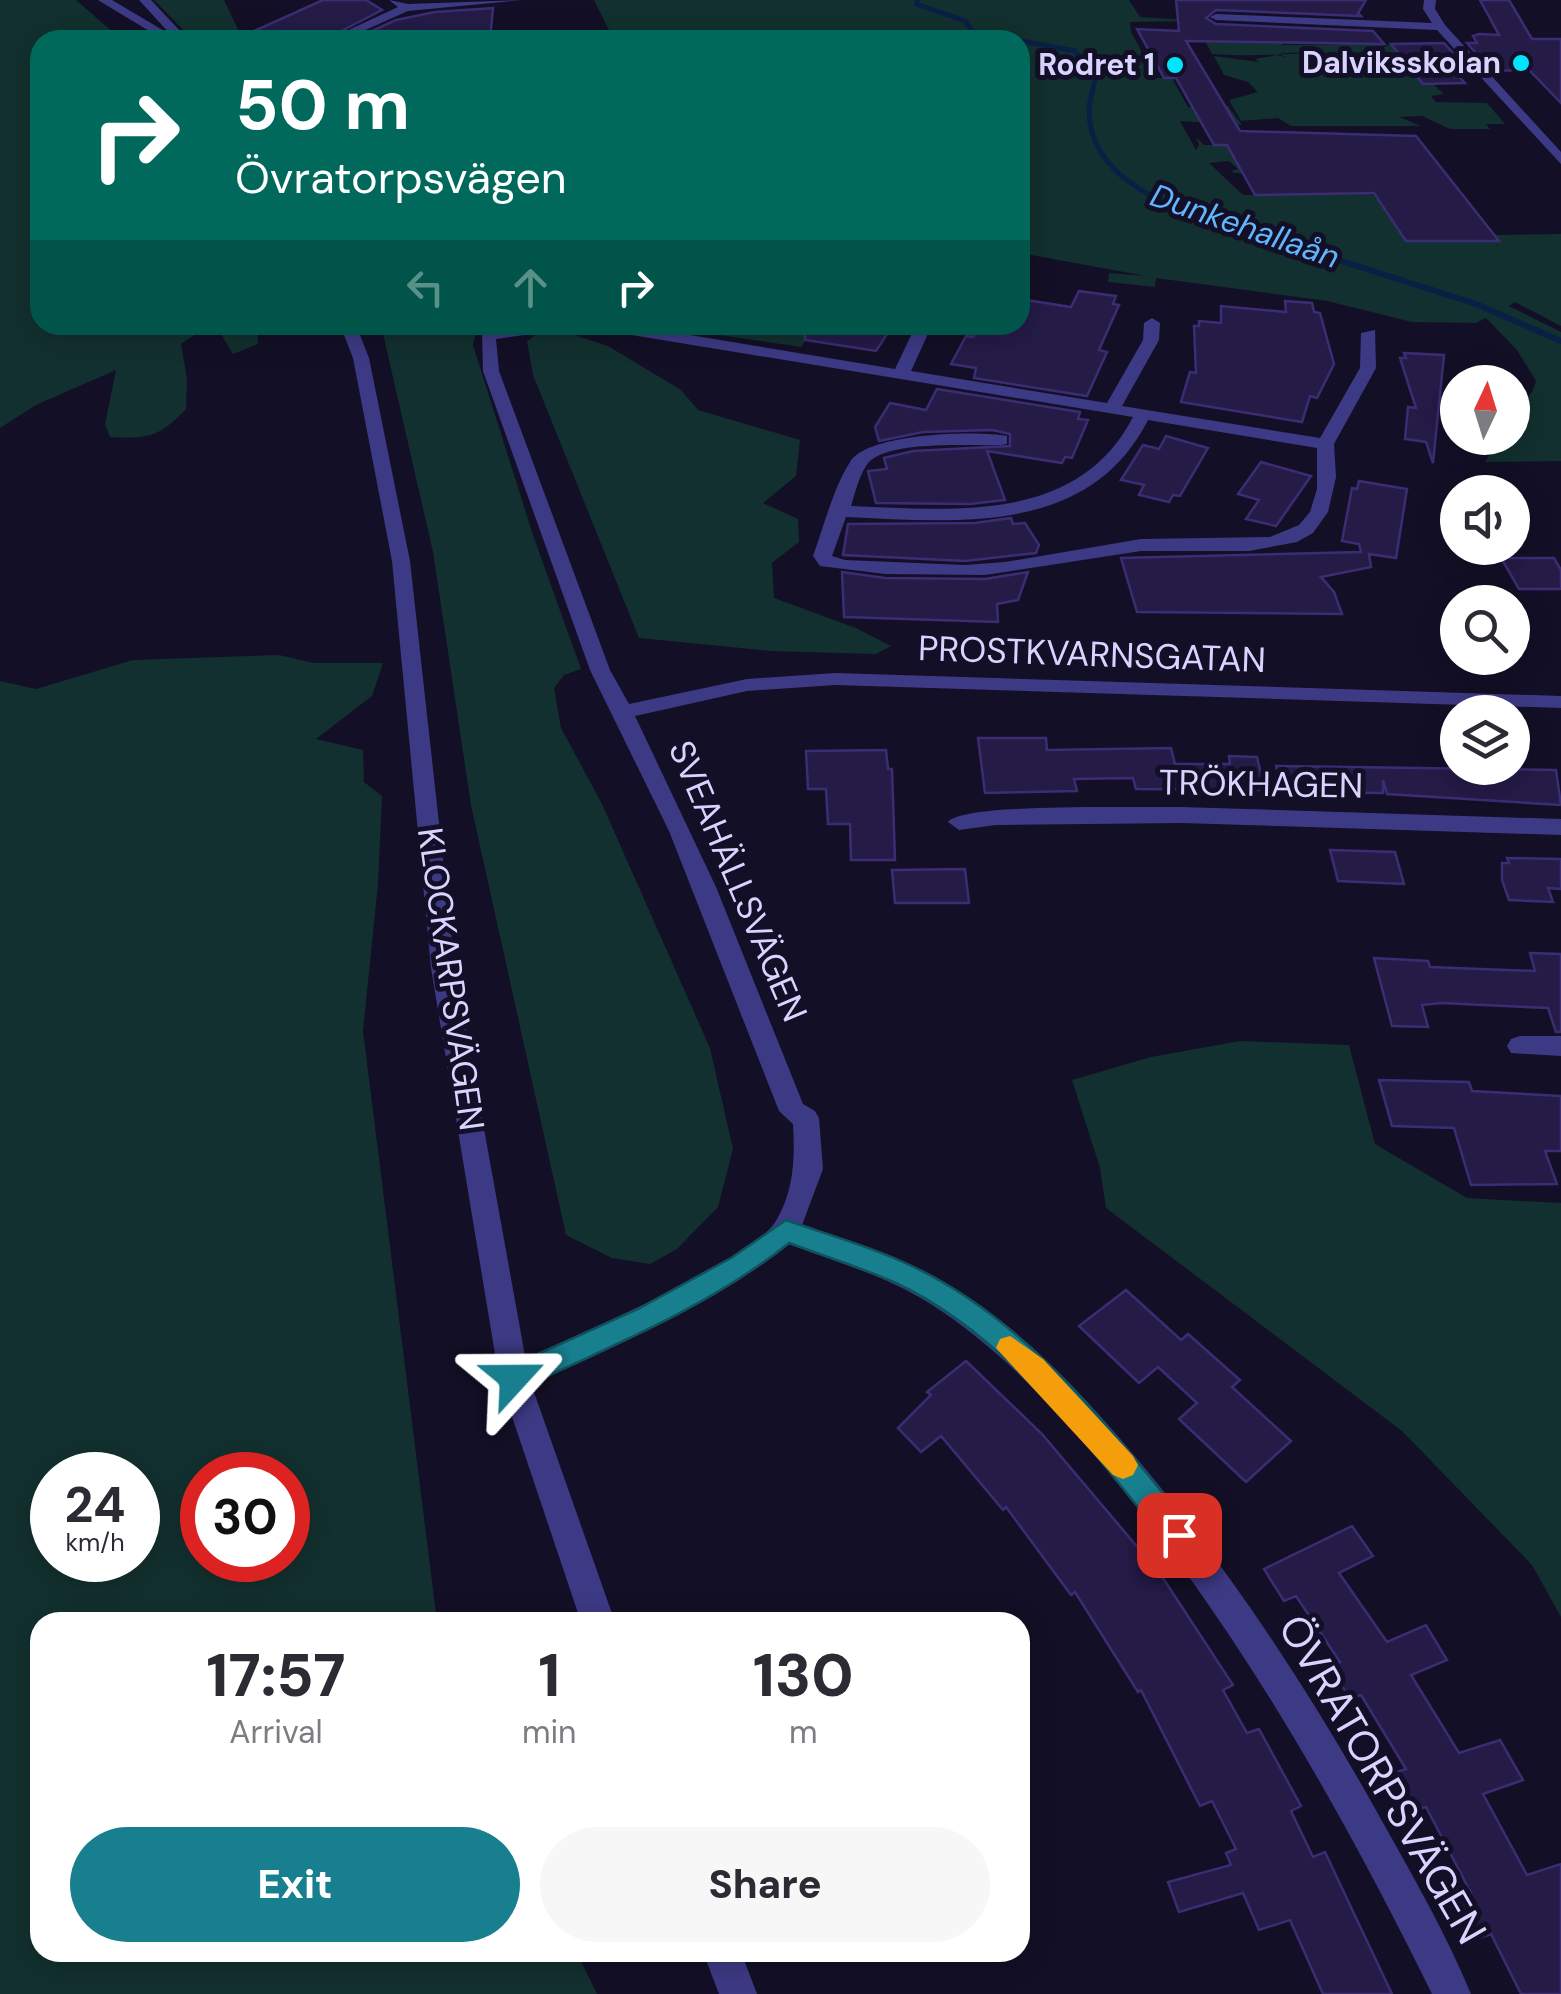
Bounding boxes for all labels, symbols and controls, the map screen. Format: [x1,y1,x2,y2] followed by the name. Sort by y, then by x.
[1302,43,1501,82] place label: Dalviksskolan
[1038,45,1155,84] place label: Rodret 1
[1510,52,1532,74] marker: Dalviksskolan
[1164,54,1186,76] marker: Rodret 1
[235,60,410,151] text: 50 m
[70,70,200,200] icon: right
[235,148,567,207] text: Övratorpsvägen
[1145,174,1345,278] water label: Dunkehallaån
[398,260,453,315] icon: left
[503,260,558,315] icon: ahead
[608,260,663,315] icon: right
[1440,365,1530,455] north arrow
[1440,365,1530,785] map controls
[1440,475,1530,565] button: sound
[1440,585,1530,675] button: search
[917,625,1267,683] street label: PROSTKVARNSGATAN
[1440,695,1530,785] button: layers
[658,734,818,1028] street label: SVEAHÄLLSVÄGEN
[1159,759,1363,809] street label: TRÖKHAGEN
[407,825,495,1133] street label: KLOCKARPSVÄGEN
[462,1326,566,1430] position arrow
[180,1452,310,1582] speed limit sign: 30
[65,1472,126,1538] text: 24
[1137,1493,1222,1578] pin
[1152,1508,1207,1563] icon: arrive
[65,1526,125,1559] text: km/h
[1266,1605,1499,1954] street label: ÖVRATORPSVÄGEN
[206,1636,346,1715] text: 17:57
[538,1636,560,1715] text: 1
[753,1636,854,1715] text: 130
[229,1711,323,1753] text: Arrival
[522,1711,576,1753] text: min
[789,1711,817,1753] text: m
[70,1827,520,1942] button: Exit
[540,1827,990,1942] button: Share

